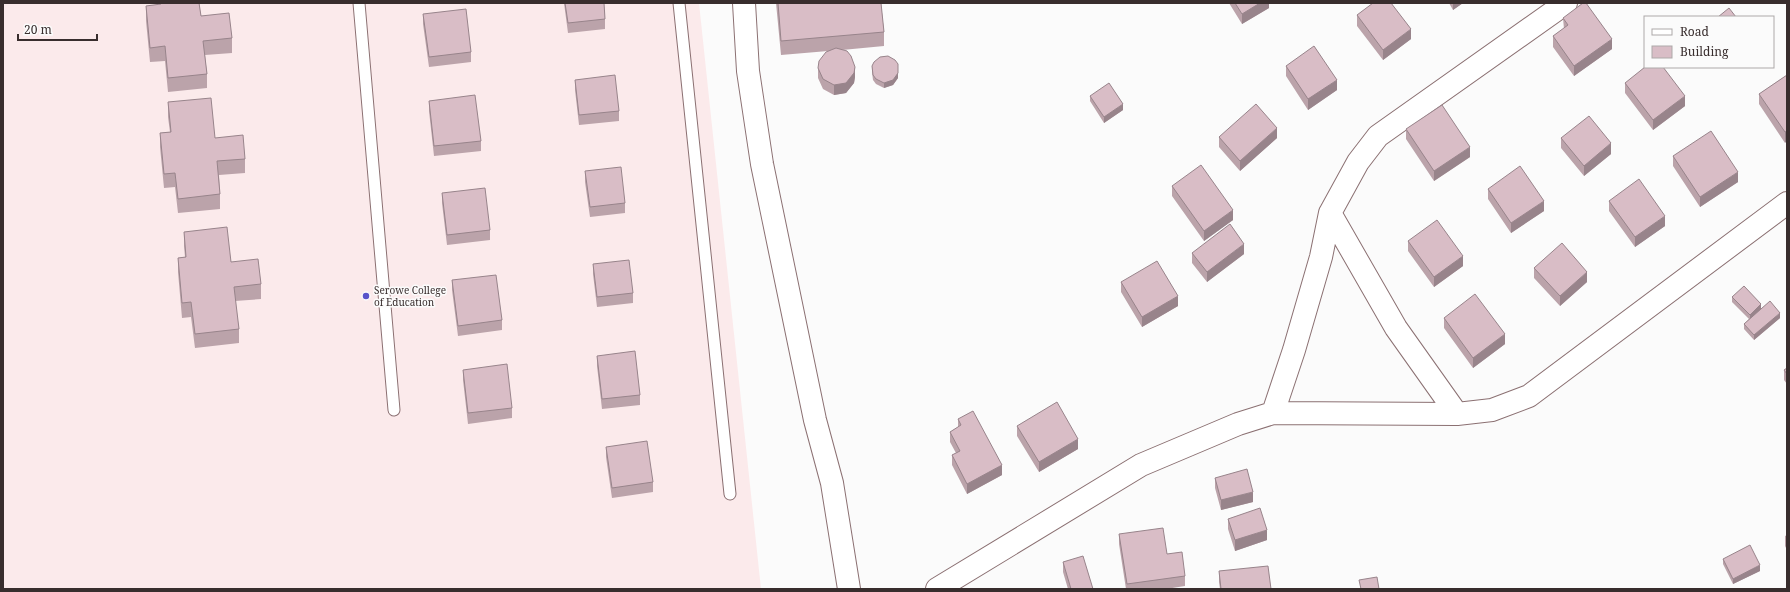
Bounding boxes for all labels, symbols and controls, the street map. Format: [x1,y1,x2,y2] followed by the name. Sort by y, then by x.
[18,16,97,42] scale bar
[1644,16,1774,68] legend
[24,21,52,38] text: 20 m
[1680,23,1710,40] text: Road
[1680,43,1729,60] text: Building
[374,283,446,309] place label: Serowe College of Education
[361,291,371,301] marker: Serowe College of Education

